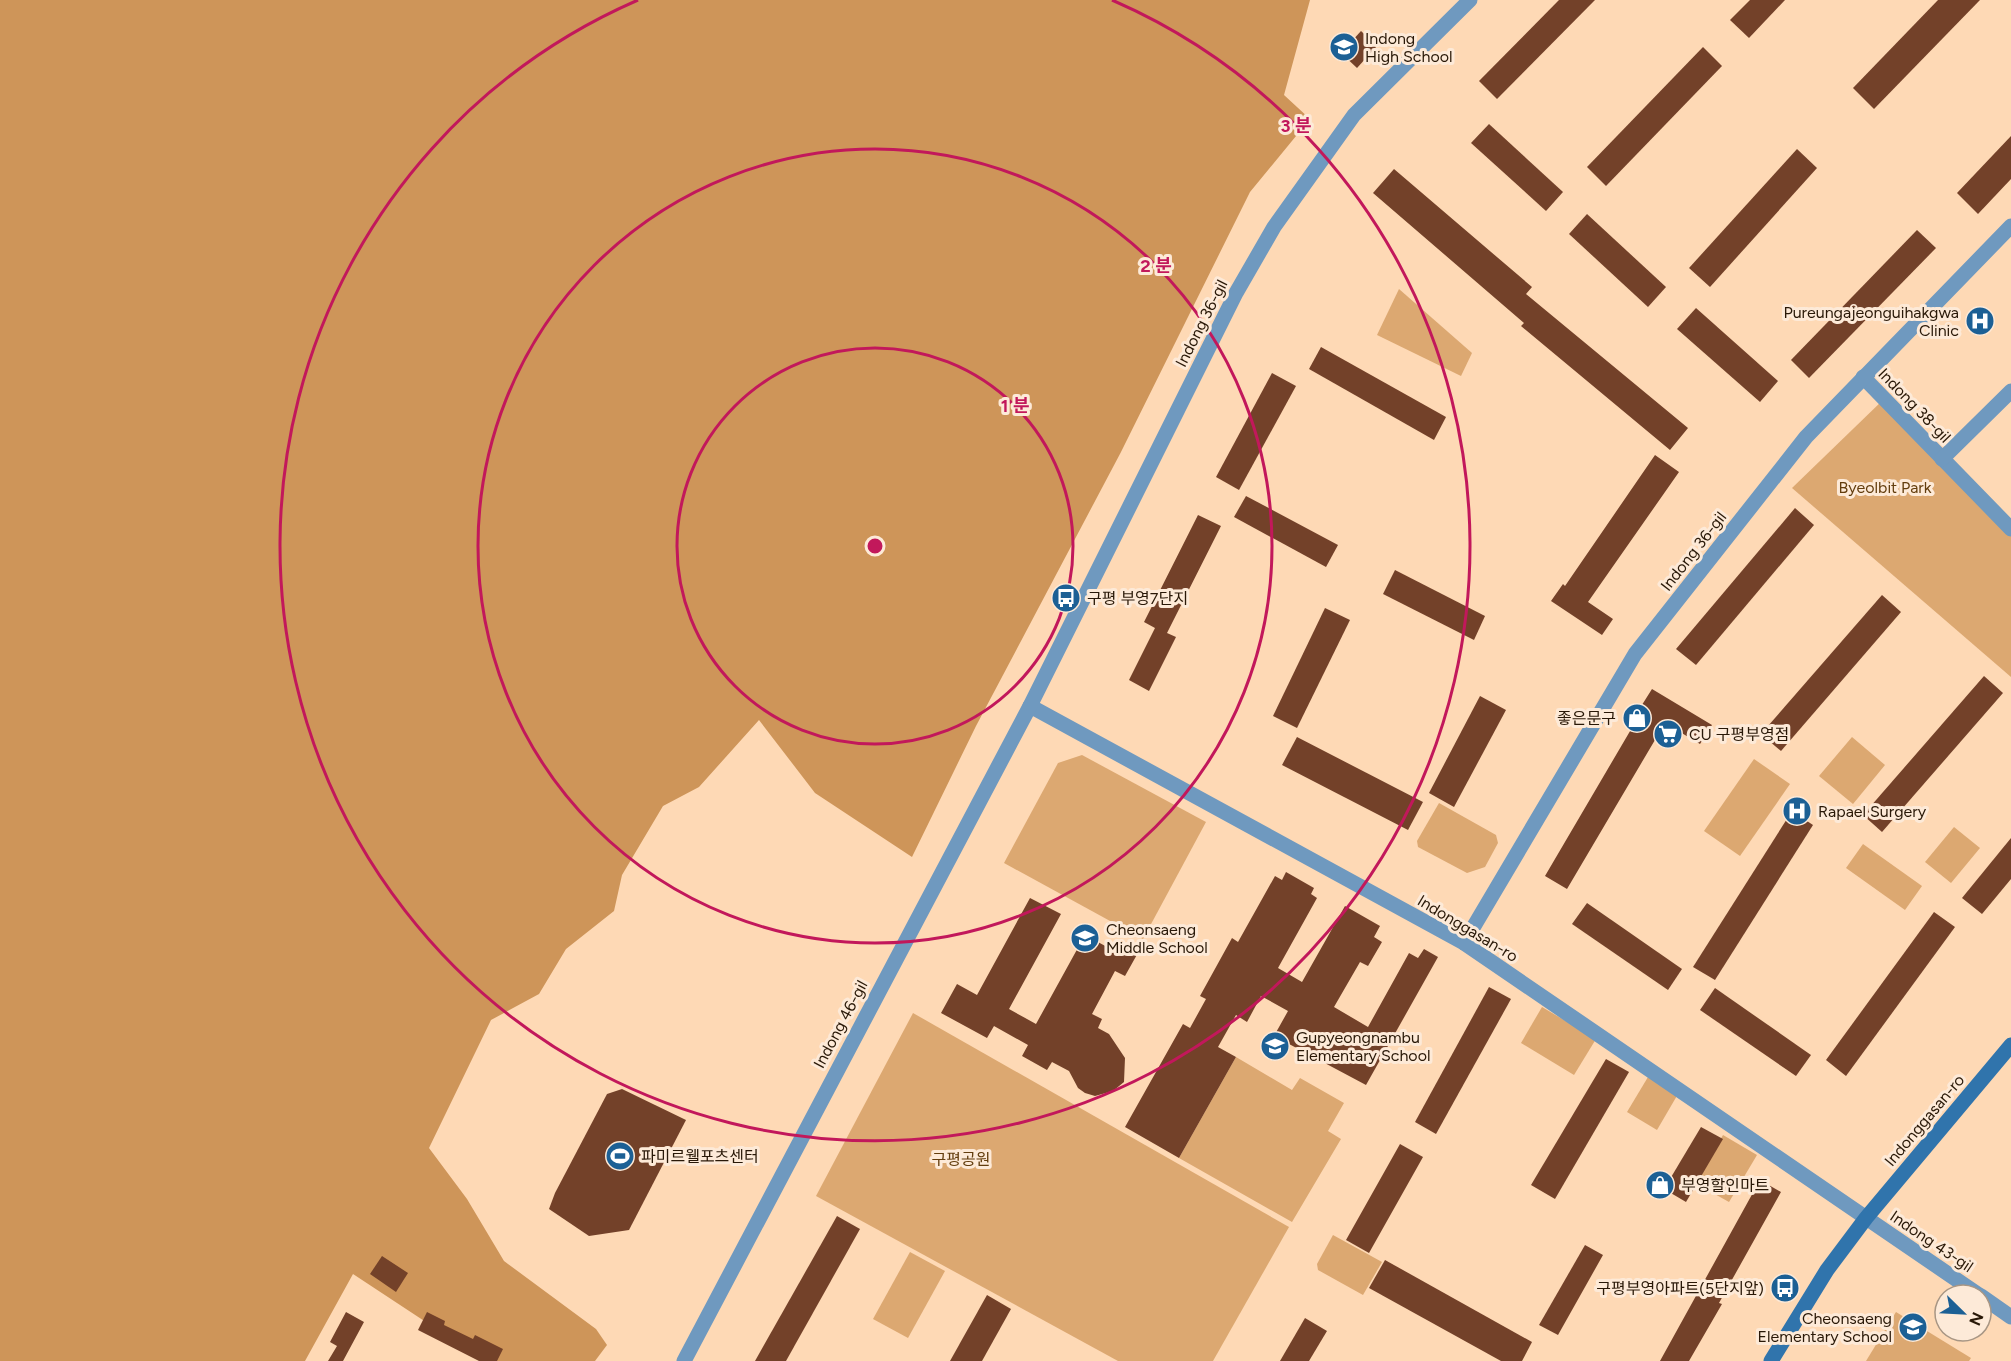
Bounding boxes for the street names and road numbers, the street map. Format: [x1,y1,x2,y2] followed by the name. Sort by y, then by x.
[1171,276,1232,370] street label: Indong 36-gil
[1874,364,1955,446] street label: Indong 38-gil
[1657,508,1730,595] street label: Indong 36-gil
[1414,891,1521,966] street label: Indonggasan-ro
[809,977,871,1071] street label: Indong 46-gil
[1881,1071,1968,1170] street label: Indonggasan-ro
[1887,1207,1977,1276] street label: Indong 43-gil

